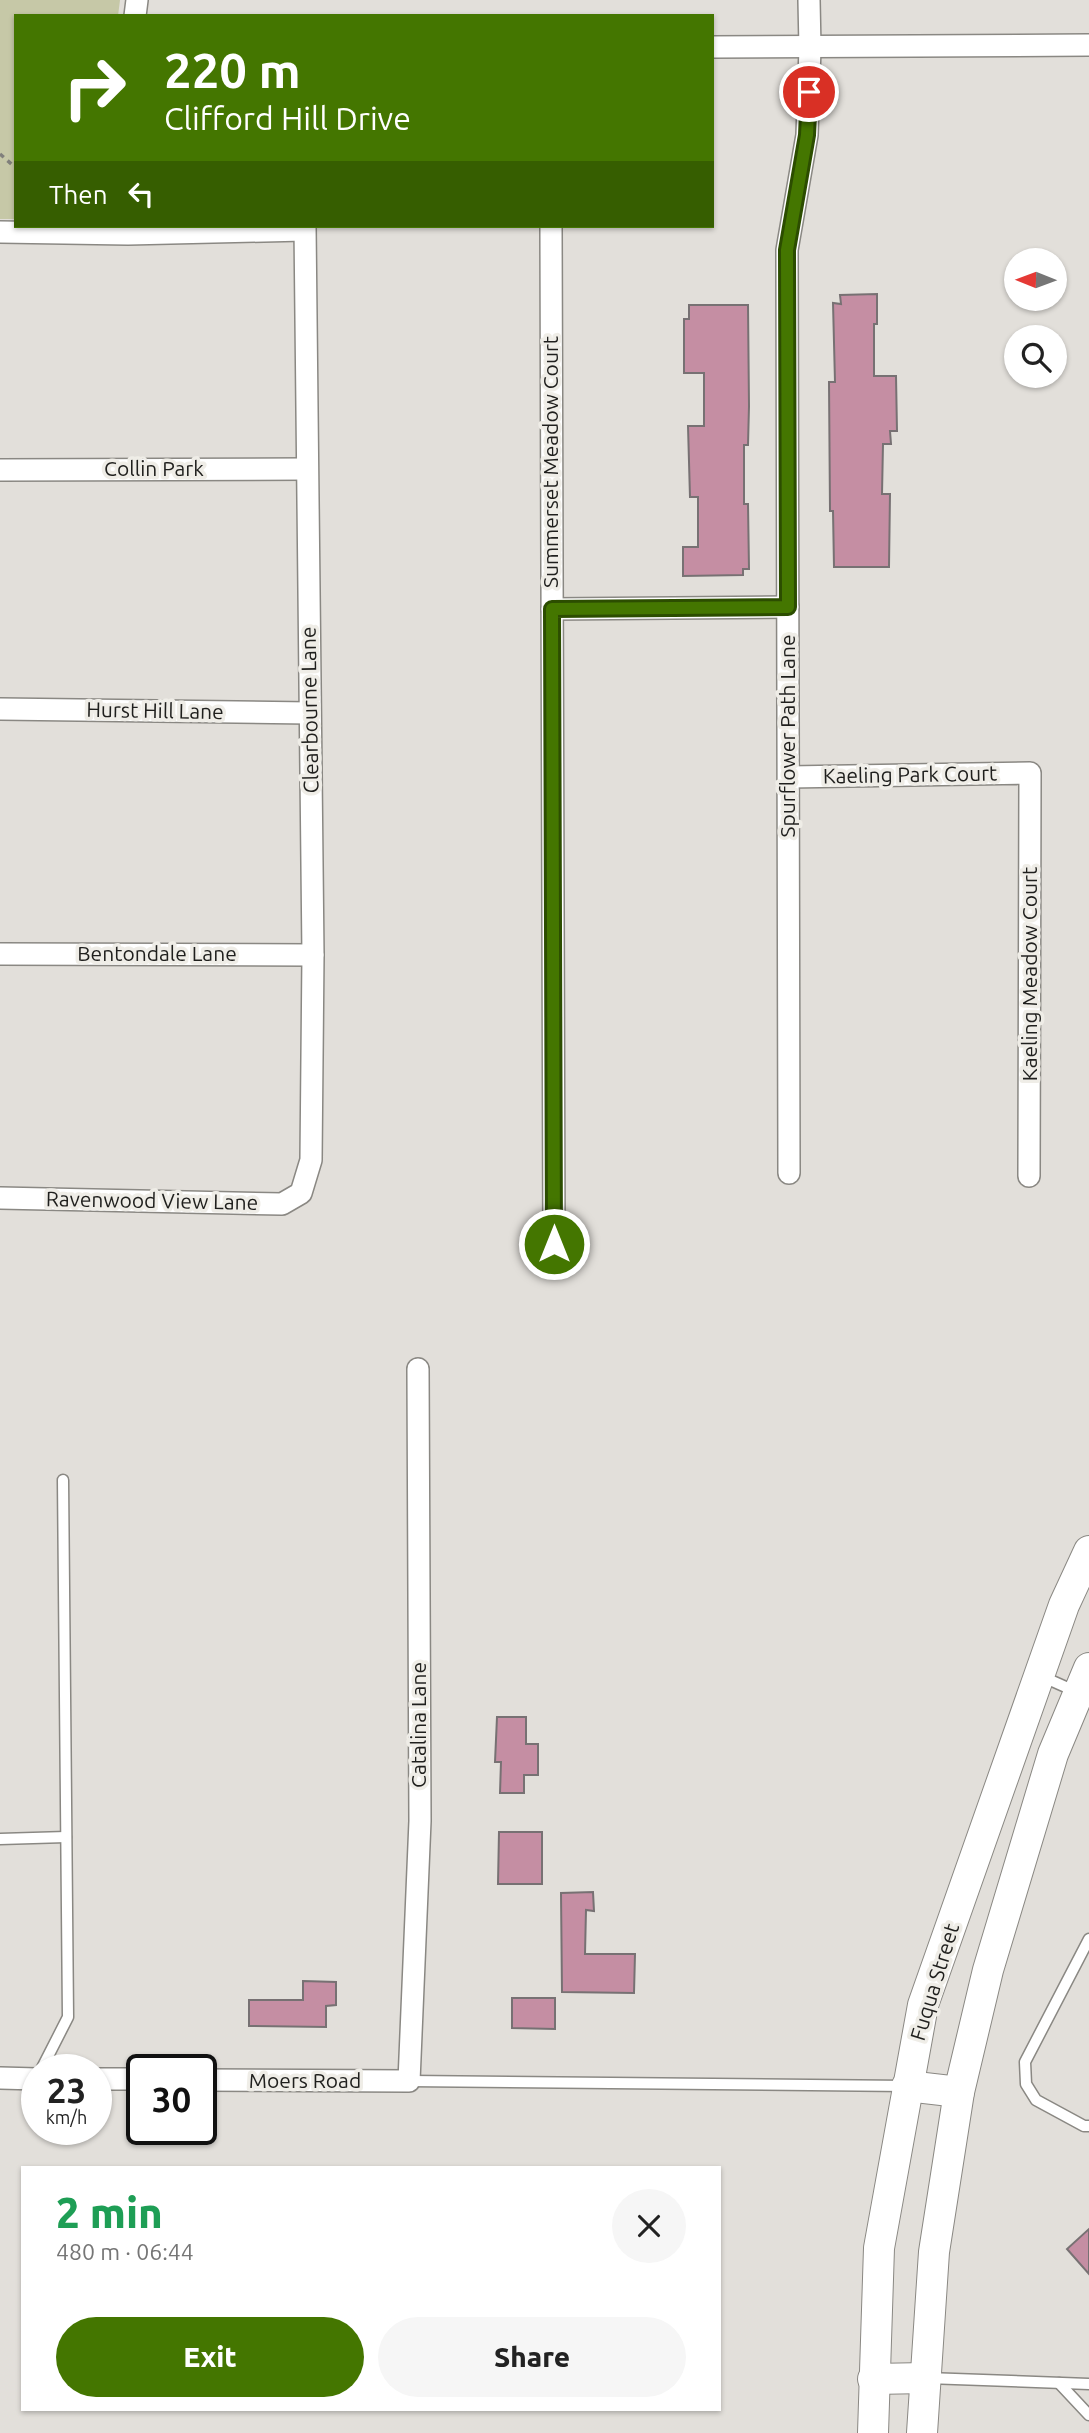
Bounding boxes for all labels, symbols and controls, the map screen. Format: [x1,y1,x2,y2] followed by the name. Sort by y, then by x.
[49,42,140,133] icon: right
[164,42,301,97] text: 220 m
[779,62,839,122] pin
[790,73,828,111] icon: arrive
[164,100,411,136] text: Clifford Hill Drive
[122,175,160,213] icon: left
[49,180,108,209] text: Then
[1004,248,1068,312] north arrow
[1004,248,1067,388] map controls
[1004,325,1067,388] button: search
[538,336,562,588] street label: Summerset Meadow Court
[104,456,204,480] street label: Collin Park
[296,626,322,794] street label: Clearbourne Lane
[775,635,799,837] street label: Spurflower Path Lane
[86,697,224,723] street label: Hurst Hill Lane
[823,760,997,788] street label: Kaeling Park Court
[1017,867,1041,1081] street label: Kaeling Meadow Court
[77,941,237,965] street label: Bentondale Lane
[46,1186,258,1214] street label: Ravenwood View Lane
[517,1207,591,1281] position arrow
[406,1662,430,1788] street label: Catalina Lane
[905,1920,963,2043] street label: Fuqua Street
[126,2054,217,2145] speed limit sign: 30
[249,2068,361,2092] street label: Moers Road
[47,2070,86,2110] text: 23
[46,2107,87,2127] text: km/h
[56,2189,163,2236] text: 2 min
[612,2189,686,2263] button: close
[56,2239,194,2264] text: 480 m · 06:44
[56,2317,364,2397] button: Exit
[378,2317,686,2397] button: Share

